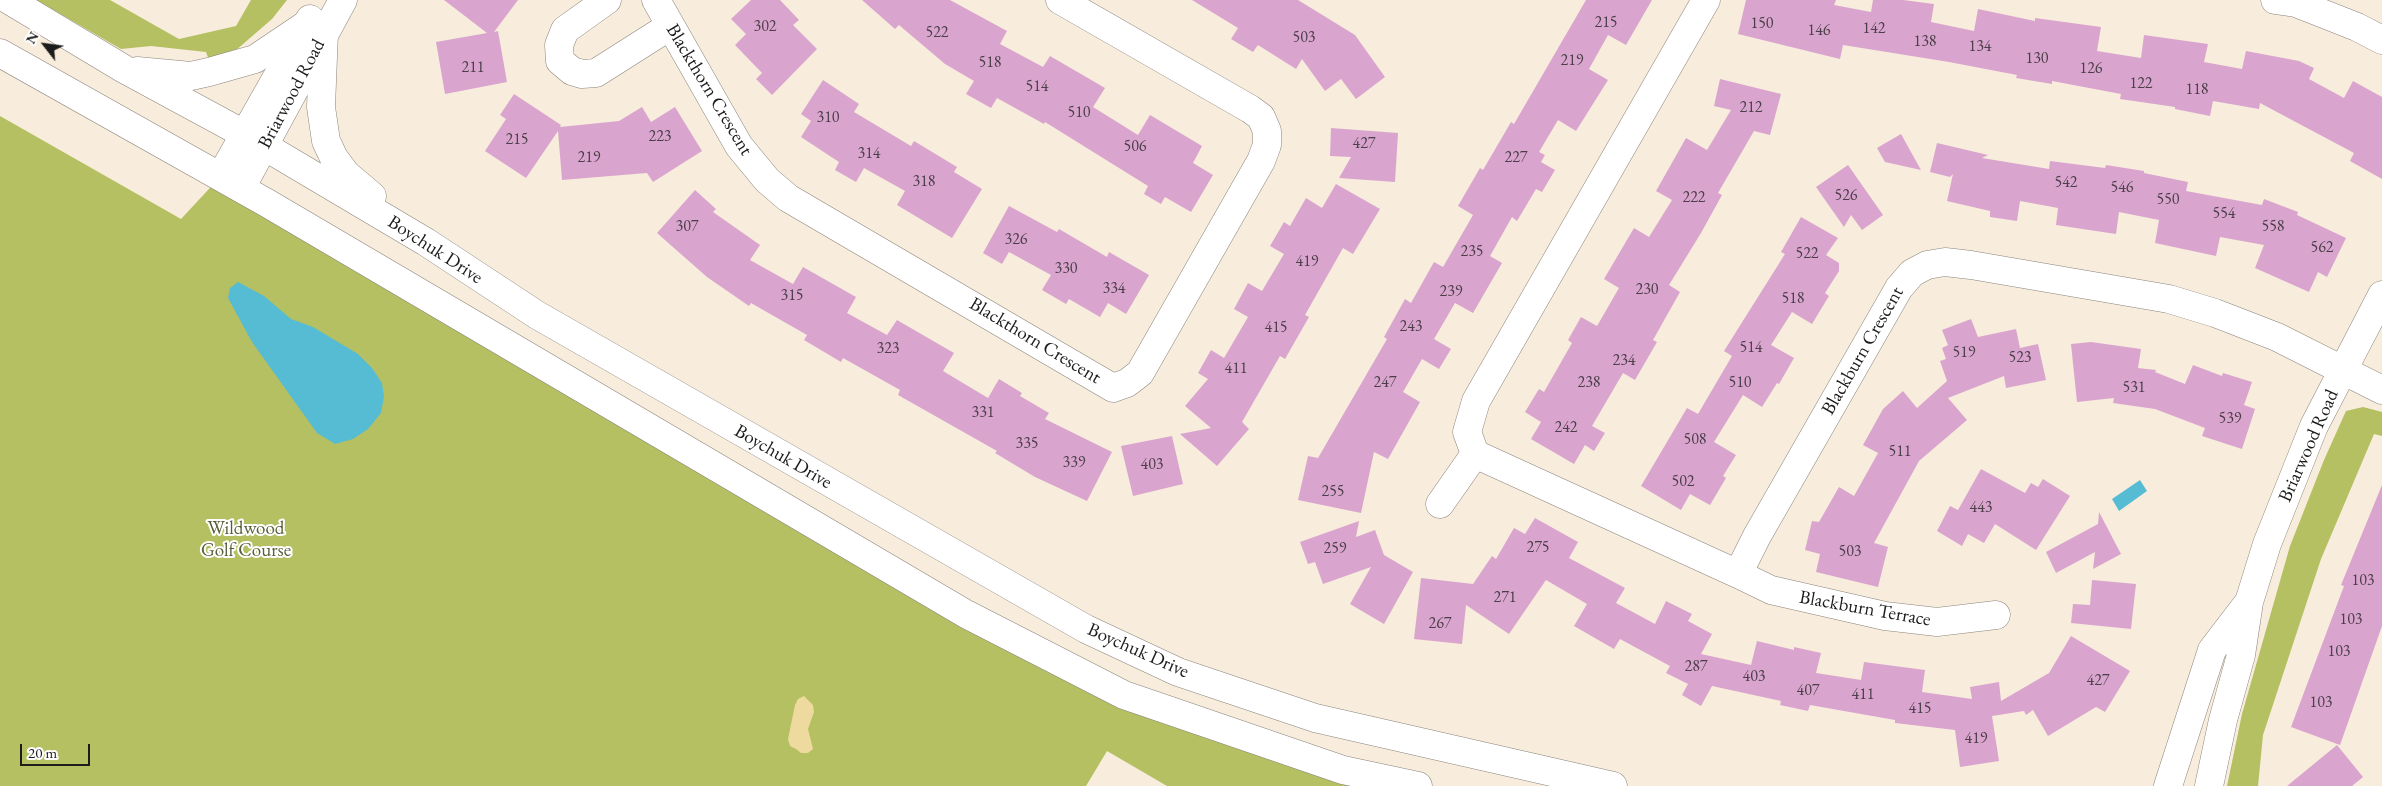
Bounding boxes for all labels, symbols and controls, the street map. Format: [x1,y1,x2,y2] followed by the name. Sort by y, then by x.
[1594,13,1618,33] house number: 215
[1750,14,1774,34] house number: 150
[753,17,777,37] house number: 302
[1862,19,1886,39] house number: 142
[20,20,70,70] north arrow
[661,20,757,160] street label: Blackthorn Crescent
[1807,21,1831,41] house number: 146
[925,23,949,43] house number: 522
[21,28,43,47] text: N
[1292,28,1316,48] house number: 503
[1913,32,1937,52] house number: 138
[254,35,330,153] street label: Briarwood Road
[1968,37,1992,57] house number: 134
[2025,49,2049,69] house number: 130
[1560,51,1584,71] house number: 219
[978,53,1002,73] house number: 518
[461,58,485,78] house number: 211
[2079,59,2103,79] house number: 126
[2129,74,2153,94] house number: 122
[1025,77,1049,97] house number: 514
[2185,80,2209,100] house number: 118
[1739,98,1763,118] house number: 212
[1067,103,1091,123] house number: 510
[816,108,840,128] house number: 310
[648,127,672,147] house number: 223
[505,130,529,150] house number: 215
[1352,134,1376,154] house number: 427
[1123,137,1147,157] house number: 506
[857,144,881,164] house number: 314
[577,148,601,168] house number: 219
[1504,148,1528,168] house number: 227
[912,172,936,192] house number: 318
[2054,173,2078,193] house number: 542
[2110,178,2134,198] house number: 546
[1834,186,1858,206] house number: 526
[1682,188,1706,208] house number: 222
[2156,190,2180,210] house number: 550
[2212,204,2236,224] house number: 554
[383,211,487,289] street label: Boychuk Drive
[675,217,699,237] house number: 307
[2261,217,2285,237] house number: 558
[1004,230,1028,250] house number: 326
[2310,238,2334,258] house number: 562
[1460,242,1484,262] house number: 235
[1795,244,1819,264] house number: 522
[1295,252,1319,272] house number: 419
[1054,259,1078,279] house number: 330
[1102,279,1126,299] house number: 334
[1635,280,1659,300] house number: 230
[1439,282,1463,302] house number: 239
[1817,283,1909,419] street label: Blackburn Crescent
[780,286,804,306] house number: 315
[1781,289,1805,309] house number: 518
[965,293,1105,389] street label: Blackthorn Crescent
[1399,317,1423,337] house number: 243
[1264,318,1288,338] house number: 415
[1739,338,1763,358] house number: 514
[876,339,900,359] house number: 323
[1952,343,1976,363] house number: 519
[2008,348,2032,368] house number: 523
[1612,351,1636,371] house number: 234
[1224,359,1248,379] house number: 411
[1373,373,1397,393] house number: 247
[1577,373,1601,393] house number: 238
[1728,373,1752,393] house number: 510
[2122,378,2146,398] house number: 531
[2274,386,2344,506] street label: Briarwood Road
[971,403,995,423] house number: 331
[2218,409,2242,429] house number: 539
[1554,418,1578,438] house number: 242
[730,420,836,494] street label: Boychuk Drive
[1683,430,1707,450] house number: 508
[1015,434,1039,454] house number: 335
[1888,442,1912,462] house number: 511
[1062,453,1086,473] house number: 339
[1140,455,1164,475] house number: 403
[1671,472,1695,492] house number: 502
[1321,482,1345,502] house number: 255
[1969,498,1993,518] house number: 443
[201,518,291,562] park label: Wildwood Golf Course
[1526,538,1550,558] house number: 275
[1323,539,1347,559] house number: 259
[1838,542,1862,562] house number: 503
[2351,571,2375,591] house number: 103
[1797,586,1933,632] street label: Blackburn Terrace
[1493,588,1517,608] house number: 271
[2339,610,2363,630] house number: 103
[1428,614,1452,634] house number: 267
[1084,618,1192,684] street label: Boychuk Drive
[2327,642,2351,662] house number: 103
[1684,657,1708,677] house number: 287
[1742,667,1766,687] house number: 403
[2086,671,2110,691] house number: 427
[1796,681,1820,701] house number: 407
[1851,685,1875,705] house number: 411
[2309,693,2333,713] house number: 103
[1908,699,1932,719] house number: 415
[1964,729,1988,749] house number: 419
[22,734,92,766] scale bar
[28,743,57,762] text: 20 m

